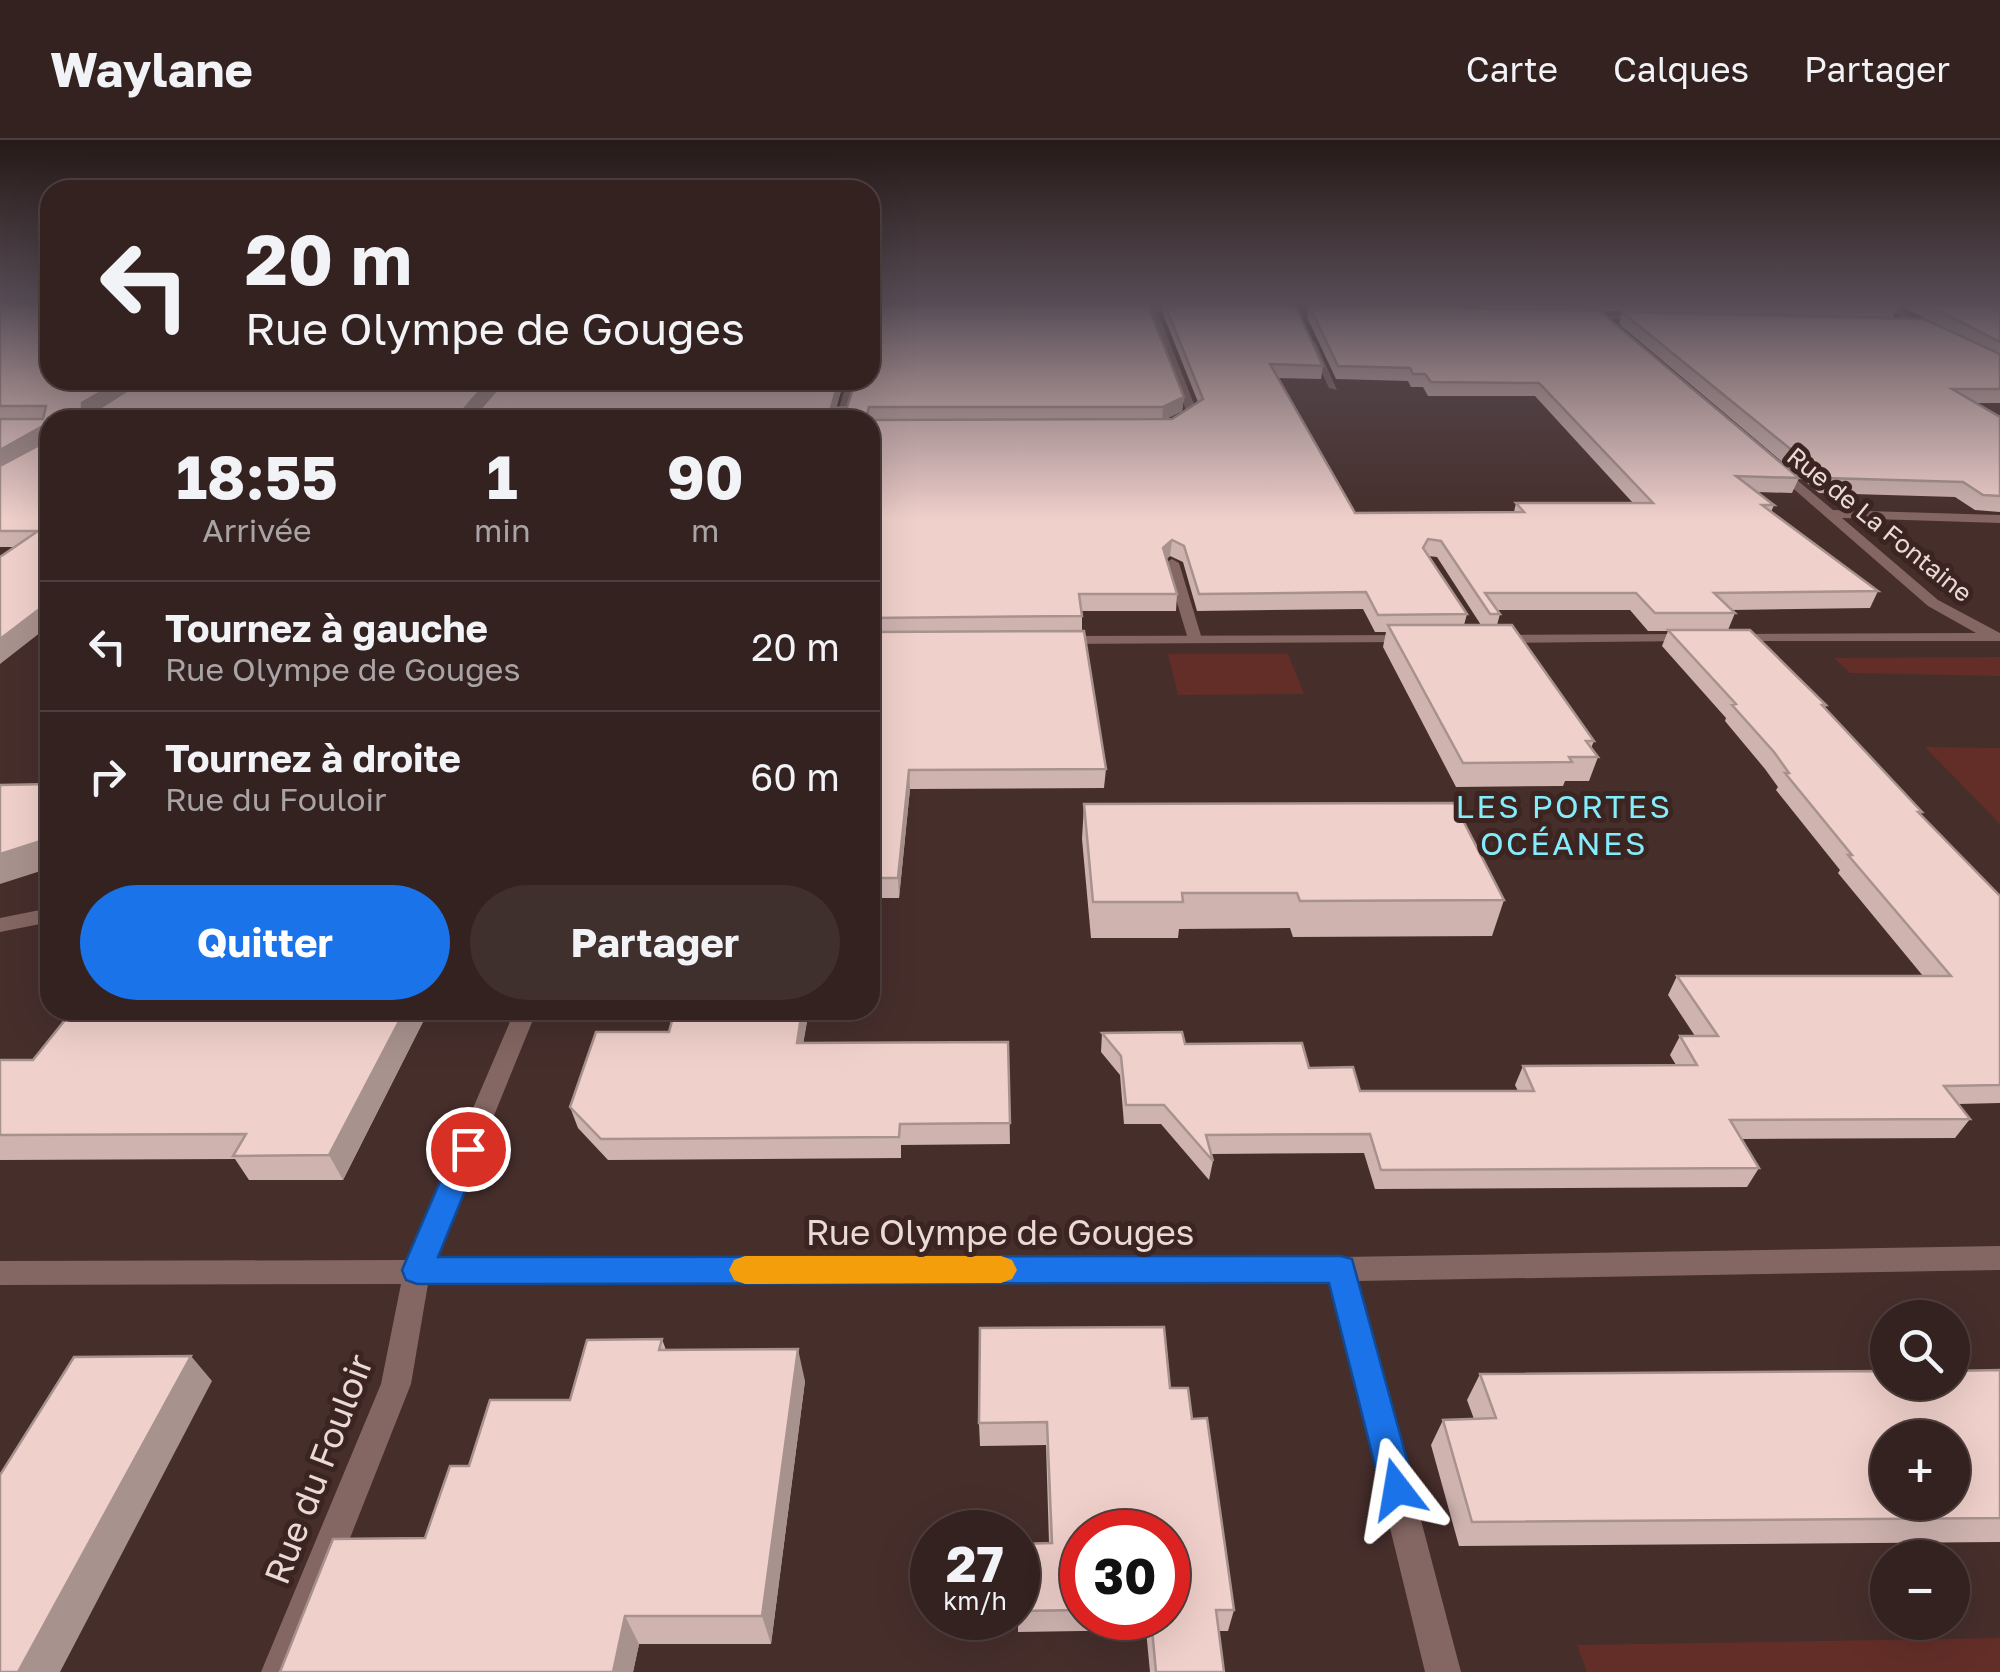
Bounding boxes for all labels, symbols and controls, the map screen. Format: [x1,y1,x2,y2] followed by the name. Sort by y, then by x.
[50,40,253,98] text: Waylane
[1466,48,1558,90] text: Carte
[1613,48,1749,90] text: Calques
[1804,48,1950,90] text: Partager
[245,216,412,300] text: 20 m
[80,220,210,350] icon: left
[245,301,745,355] text: Rue Olympe de Gouges
[176,440,338,512] text: 18:55
[487,440,518,512] text: 1
[667,440,744,512] text: 90
[1781,440,1979,608] street label: Rue de La Fontaine
[202,511,312,549] text: Arrivée
[474,511,531,549] text: min
[691,511,719,549] text: m
[165,605,488,650] text: Tournez à gauche
[80,619,135,674] icon: left
[751,624,840,669] text: 20 m
[165,650,520,688] text: Rue Olympe de Gouges
[165,735,461,780] text: Tournez à droite
[80,749,135,804] icon: right
[750,754,840,799] text: 60 m
[165,780,387,818] text: Rue du Fouloir
[1455,787,1673,862] district label: LES PORTES OCÉANES
[80,885,450,1000] button: Quitter
[470,885,840,1000] button: Partager
[426,1107,511,1192] pin
[441,1122,496,1177] icon: arrive
[806,1211,1194,1253] street label: Rue Olympe de Gouges
[1870,1300,1970,1640] map controls
[1870,1300,1970,1400] button: search
[255,1348,381,1590] street label: Rue du Fouloir
[1870,1420,1970,1520] button: +
[1345,1437,1449,1541] position arrow
[1060,1510,1190,1640] speed limit sign: 30
[946,1533,1004,1593] text: 27
[1870,1540,1970,1640] button: −
[943,1585,1007,1616] text: km/h

